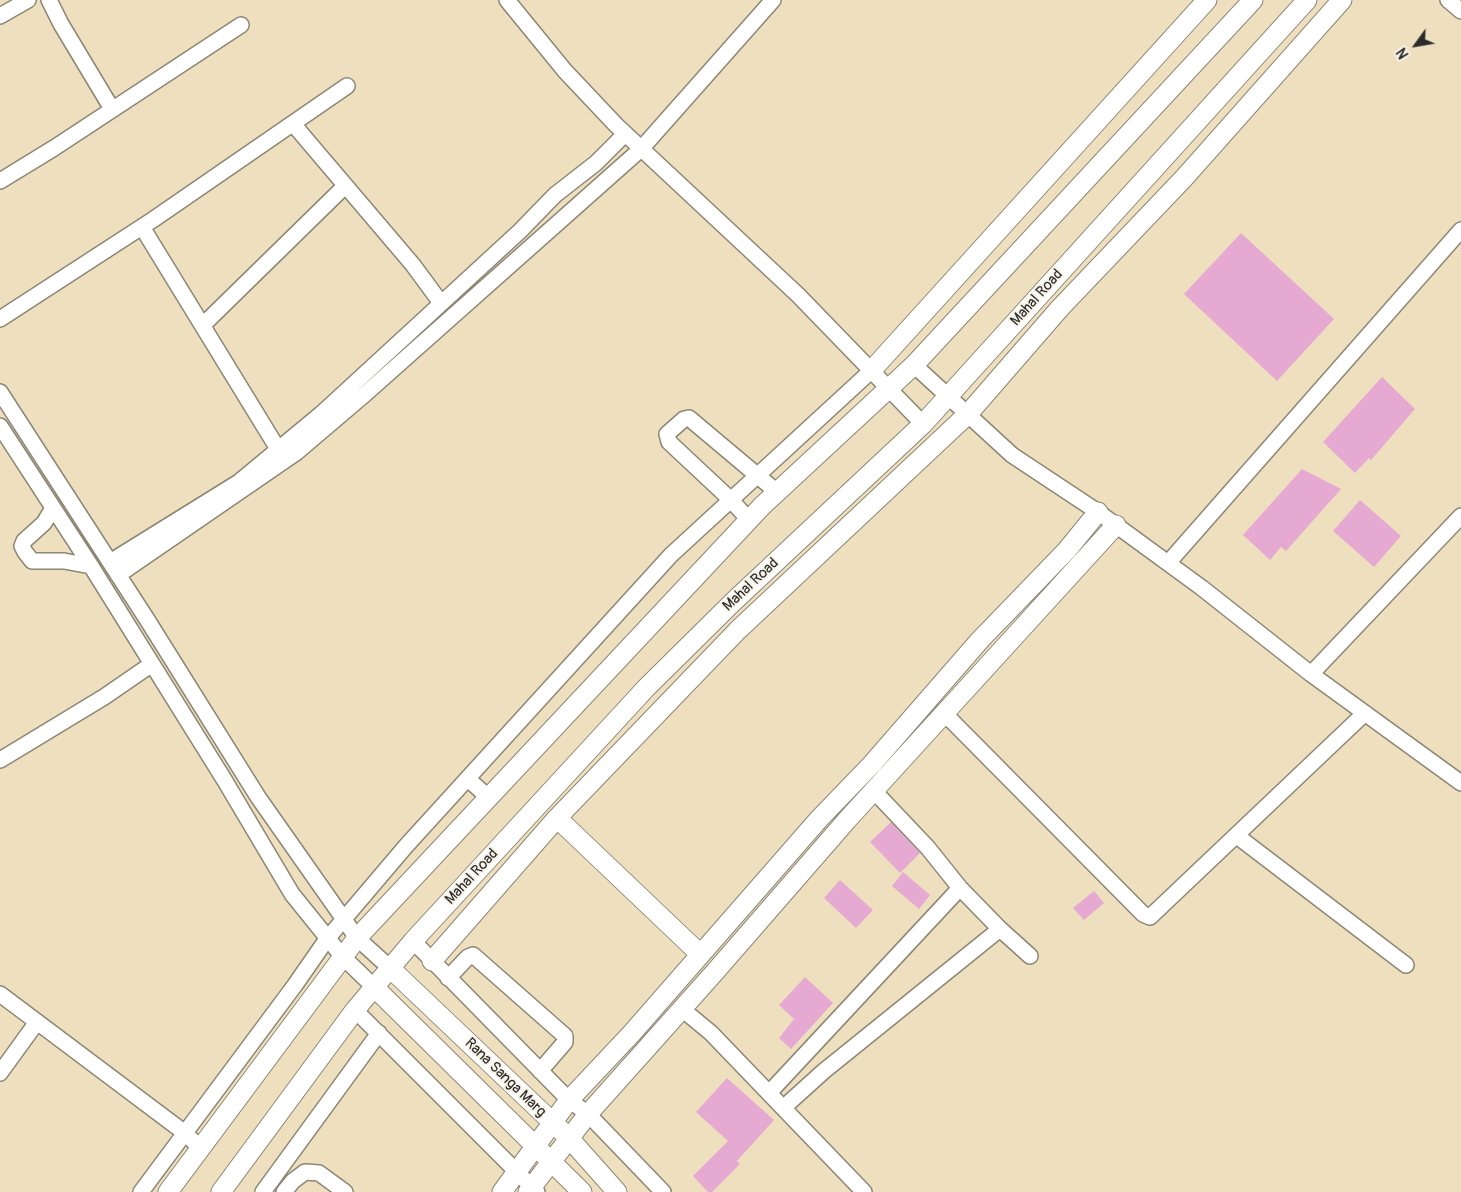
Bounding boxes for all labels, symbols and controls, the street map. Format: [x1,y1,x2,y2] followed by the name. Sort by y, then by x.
[1391,20,1441,70] north arrow
[1393,45,1413,62] text: N
[1007,266,1067,330] street label: Mahal Road
[719,555,783,615] street label: Mahal Road
[442,845,502,909] street label: Mahal Road
[461,1035,549,1121] street label: Rana Sanga Marg

